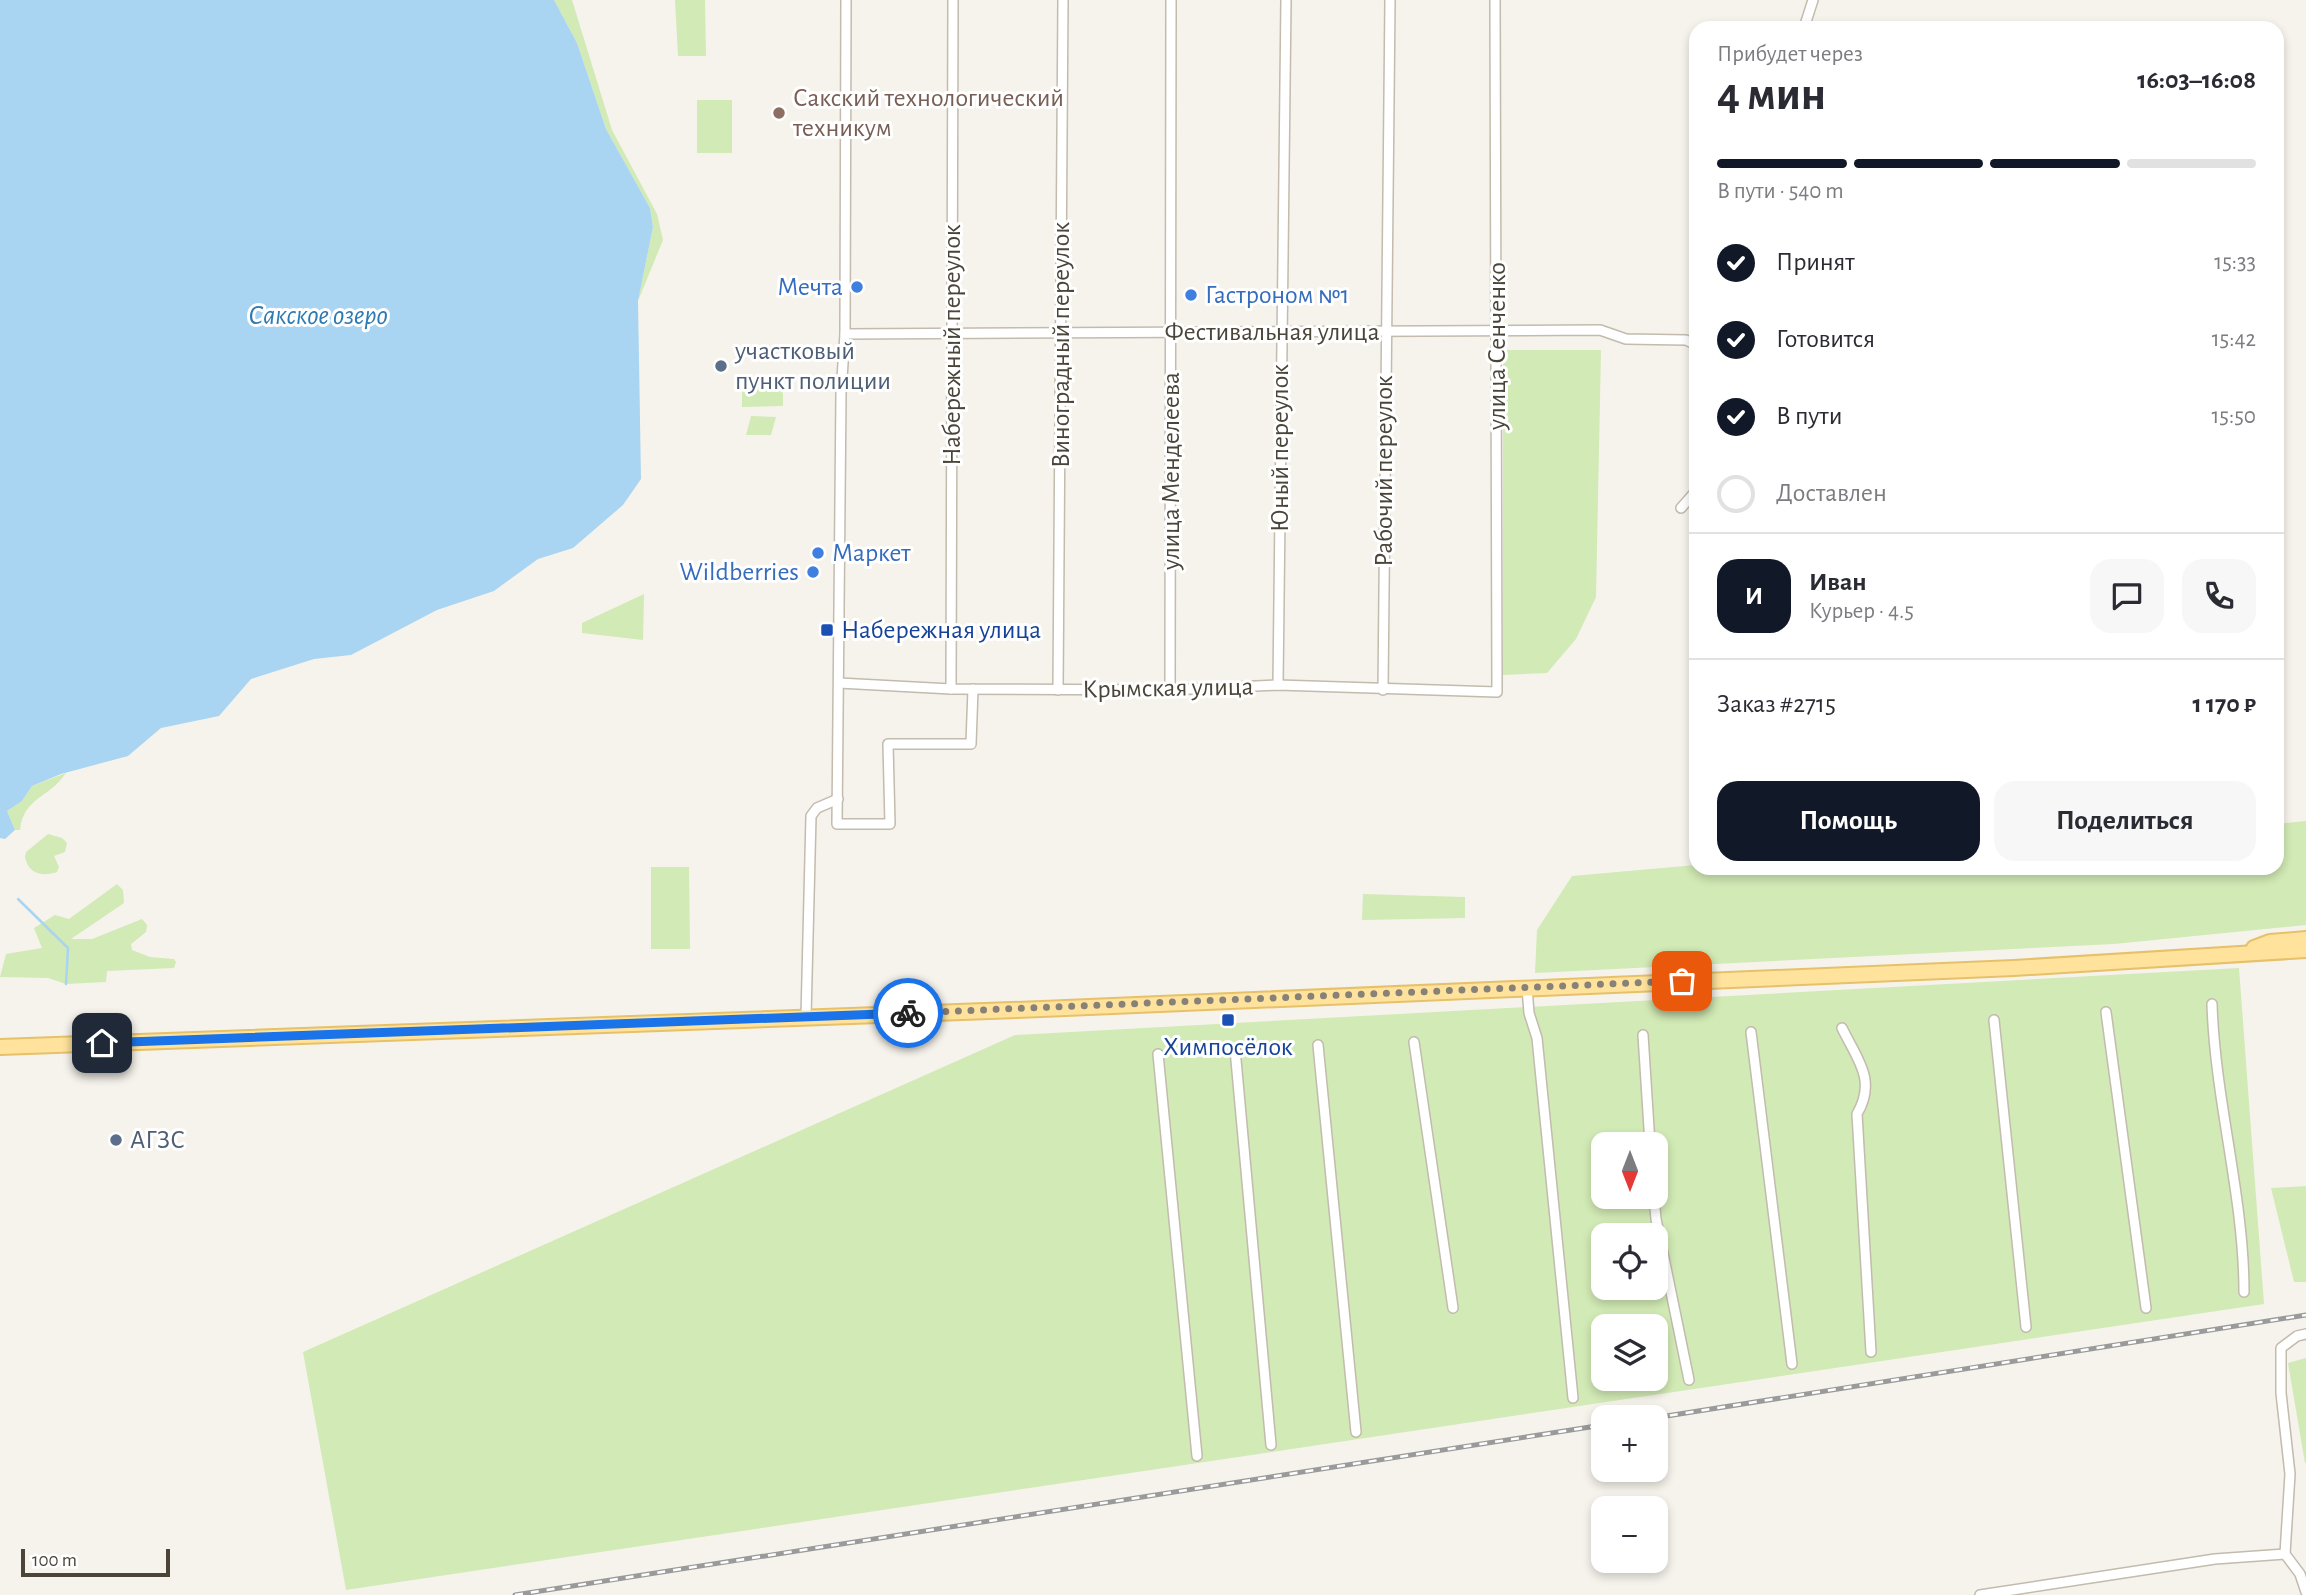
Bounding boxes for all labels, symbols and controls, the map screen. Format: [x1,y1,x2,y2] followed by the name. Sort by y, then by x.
[1717,43,1863,66] text: Прибудет через
[2137,67,2256,93] text: 16:03–16:08
[1717,72,1826,118] text: 4 мин
[792,85,1064,141] place label: Сакский технологический техникум
[771,105,787,121] marker: Сакский технологический техникум
[1717,180,1844,203] text: В пути · 540 m
[1048,222,1074,468] street label: Виноградный переулок
[939,224,965,466] street label: Набережный переулок
[1717,244,1755,282] icon: check
[1776,249,1855,275] text: Принят
[2214,251,2256,274] text: 15:33
[1484,262,1510,431] street label: улица Сенченко
[777,274,843,300] place label: Мечта
[849,279,865,295] marker: Мечта
[1205,282,1349,308] place label: Гастроном №1
[1183,287,1199,303] marker: Гастроном №1
[248,302,388,330] water label: Сакское озеро
[1164,319,1380,345] street label: Фестивальная улица
[1717,321,1755,359] icon: check
[1776,326,1875,352] text: Готовится
[2212,328,2256,351] text: 15:42
[734,338,891,394] place label: участковый пункт полиции
[713,358,729,374] marker: участковый пункт полиции
[1267,364,1293,532] street label: Юный переулок
[1158,372,1184,571] street label: улица Менделеева
[1371,375,1397,567] street label: Рабочий переулок
[1717,398,1755,436] icon: check
[1776,403,1842,429] text: В пути
[2211,405,2256,428] text: 15:50
[1776,480,1887,506] text: Доставлен
[832,540,911,566] place label: Маркет
[810,545,826,561] marker: Маркет
[680,559,799,585] place label: Wildberries
[2090,559,2164,633] button: chat
[2182,559,2256,633] button: phone
[805,564,821,580] marker: Wildberries
[1809,569,1867,595] text: Иван
[1745,583,1763,609] text: И
[1809,600,1914,623] text: Курьер · 4.5
[841,617,1041,643] place label: Набережная улица
[819,622,835,638] marker: Набережная улица
[1082,674,1254,702] street label: Крымская улица
[1717,691,1836,717] text: Заказ #2715
[2192,691,2256,717] text: 1 170 ₽
[1717,781,1980,861] button: Помощь
[1994,781,2256,861] button: Поделиться
[1652,951,1712,1011] pin
[1663,962,1701,1000] icon: bag
[873,978,943,1048] courier
[889,994,927,1032] icon: bike
[1220,1012,1236,1028] marker: Химпосёлок
[72,1013,132,1073] pin
[83,1024,121,1062] icon: home
[1163,1034,1293,1060] place label: Химпосёлок
[130,1127,185,1153] place label: АГЗС
[108,1132,124,1148] marker: АГЗС
[1591,1132,1668,1209] north arrow
[1591,1132,1668,1573] map controls
[1591,1223,1668,1300] button: locate
[1591,1314,1668,1391] button: layers
[1591,1405,1668,1482] button: +
[1591,1496,1668,1573] button: −
[21,1546,170,1578] scale bar
[32,1551,77,1570] text: 100 m

